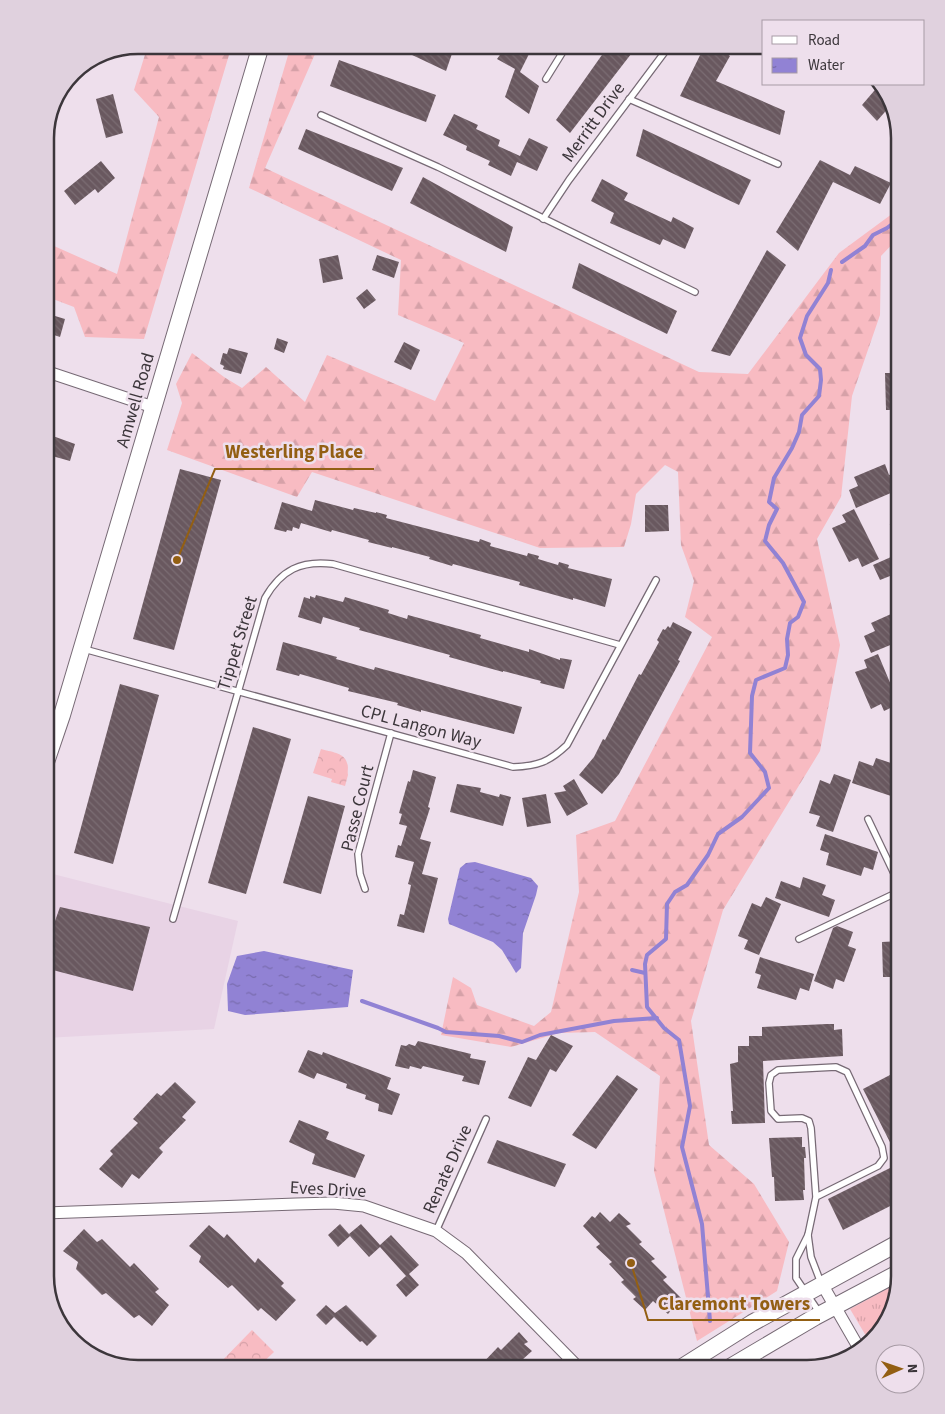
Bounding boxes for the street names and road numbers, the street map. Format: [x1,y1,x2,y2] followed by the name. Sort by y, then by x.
[556,77,631,167] street label: Merritt Drive
[110,350,161,451] street label: Amwell Road
[211,593,264,693] street label: Tippet Street
[358,698,484,755] street label: CPL Langon Way
[335,762,380,854] street label: Passe Court
[417,1121,478,1218] street label: Renate Drive
[289,1175,367,1204] street label: Eves Drive

